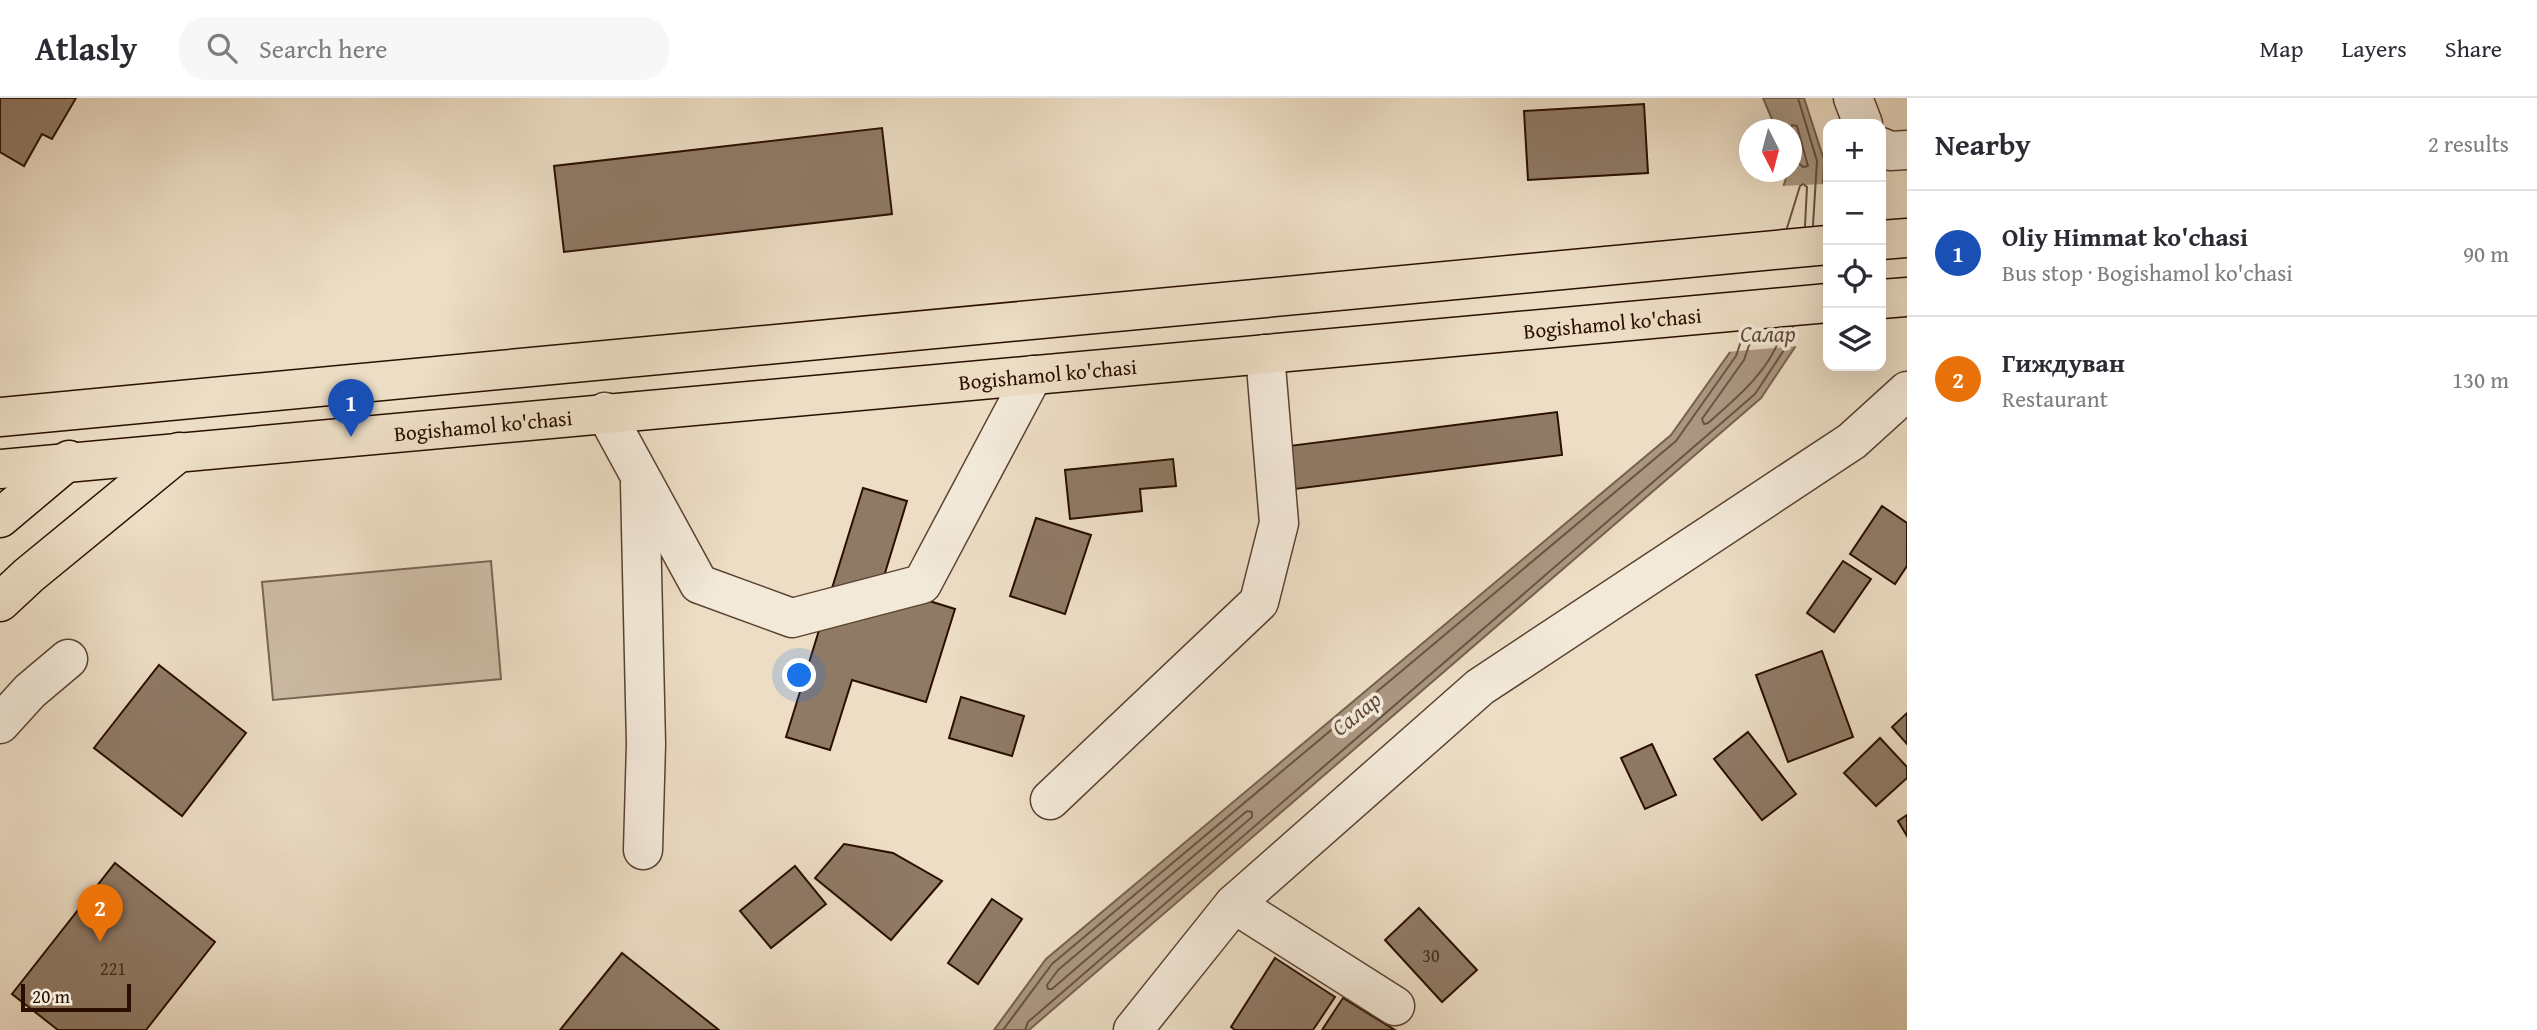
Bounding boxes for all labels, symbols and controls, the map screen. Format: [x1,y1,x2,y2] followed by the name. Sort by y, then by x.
[179,17,669,80] search box
[35,24,137,72] text: Atlasly
[203,29,241,67] icon: search
[259,29,387,68] text: Search here
[2260,31,2303,66] text: Map
[2341,31,2407,66] text: Layers
[2445,31,2502,66] text: Share
[1739,119,1802,182] north arrow
[1823,119,1886,371] map controls
[1823,119,1886,182] button: +
[1935,122,2031,166] text: Nearby
[2428,127,2509,160] text: 2 results
[1823,182,1886,245] button: −
[2002,217,2248,256] text: Oliy Himmat ko'chasi
[1952,237,1964,270] text: 1
[2463,237,2509,270] text: 90 m
[1823,245,1886,308] button: locate
[2002,256,2293,289] text: Bus stop · Bogishamol ko'chasi
[1522,299,1703,346] street label: Bogishamol ko'chasi
[1823,308,1886,371] button: layers
[1740,317,1796,350] water label: Салар
[2002,343,2125,382] text: Гиждуван
[957,350,1138,397] street label: Bogishamol ko'chasi
[1952,363,1964,396] text: 2
[2452,363,2509,396] text: 130 m
[328,379,374,437] pin: 1
[2002,382,2108,415] text: Restaurant
[393,402,574,449] street label: Bogishamol ko'chasi
[782,658,816,692] your location
[1324,683,1388,743] water label: Салар
[77,884,123,942] pin: 2
[1422,942,1440,969] house number: 30
[100,955,126,982] house number: 221
[21,981,131,1013] scale bar
[32,982,70,1010] text: 20 m

